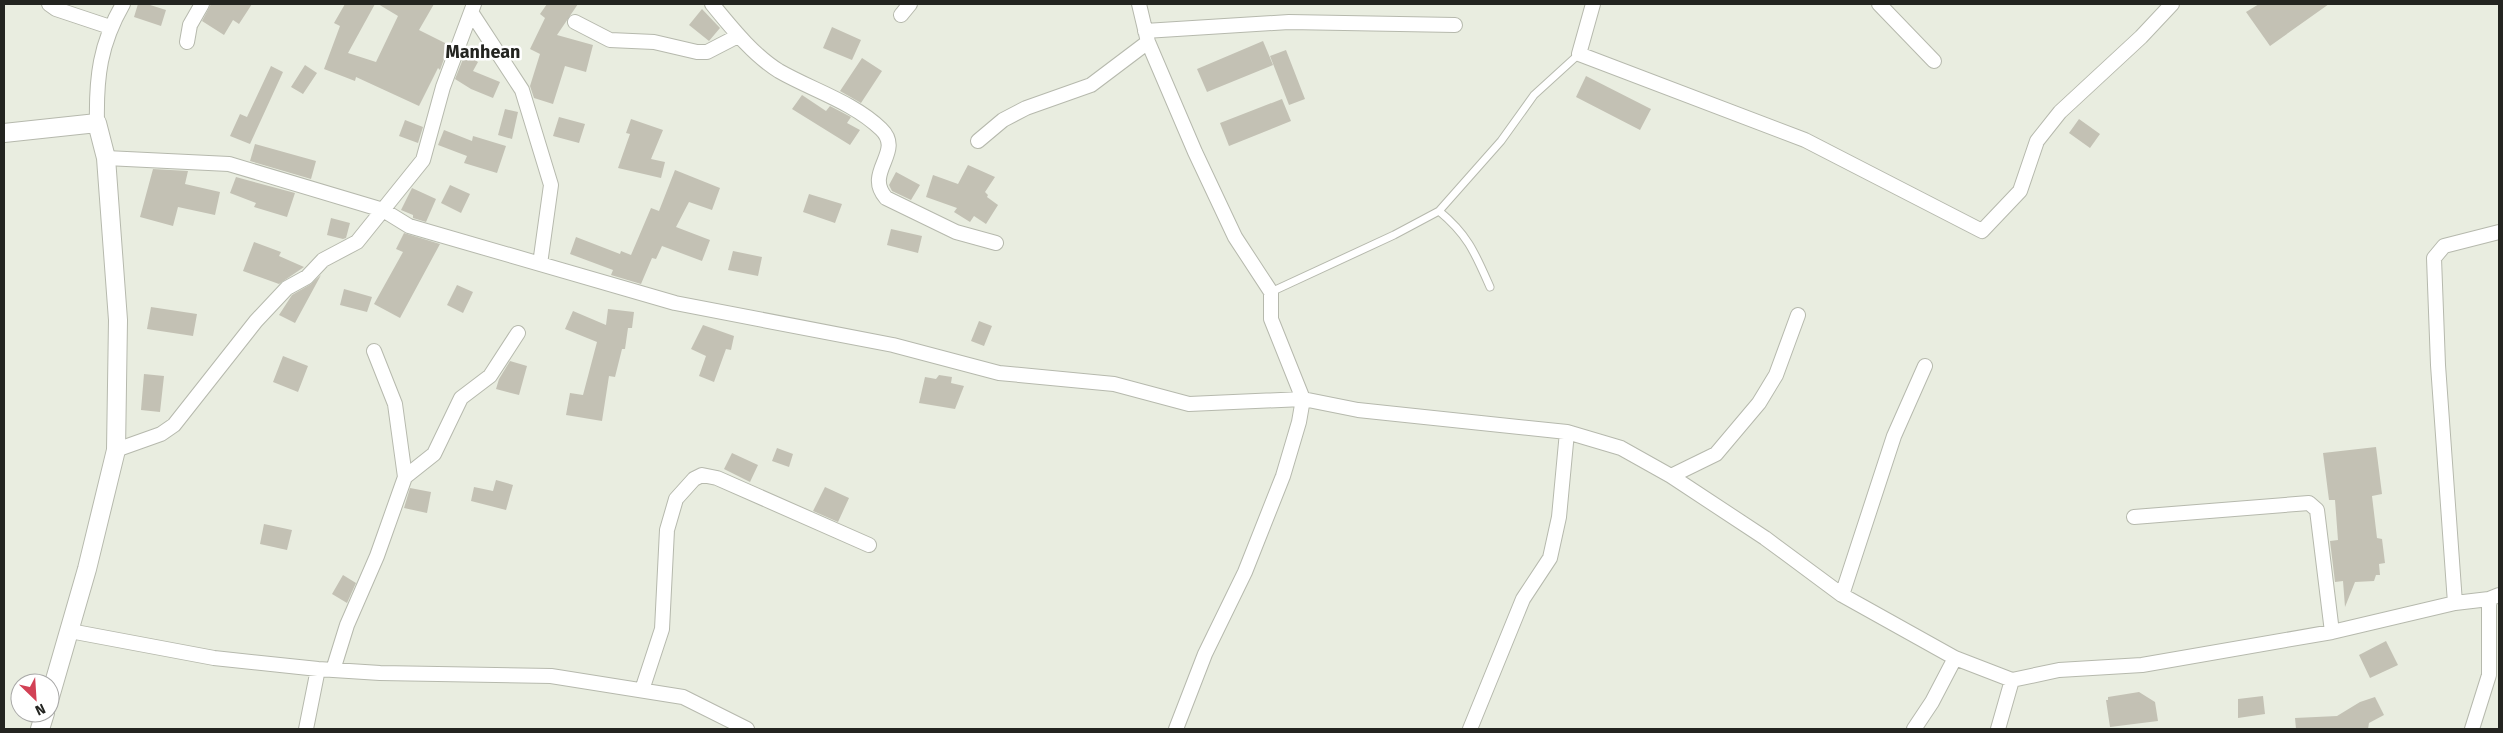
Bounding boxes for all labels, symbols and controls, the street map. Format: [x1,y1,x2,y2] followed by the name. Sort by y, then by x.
[446,41,520,63] district label: Manhean
[10,673,60,723] north arrow
[32,700,48,719] text: N

